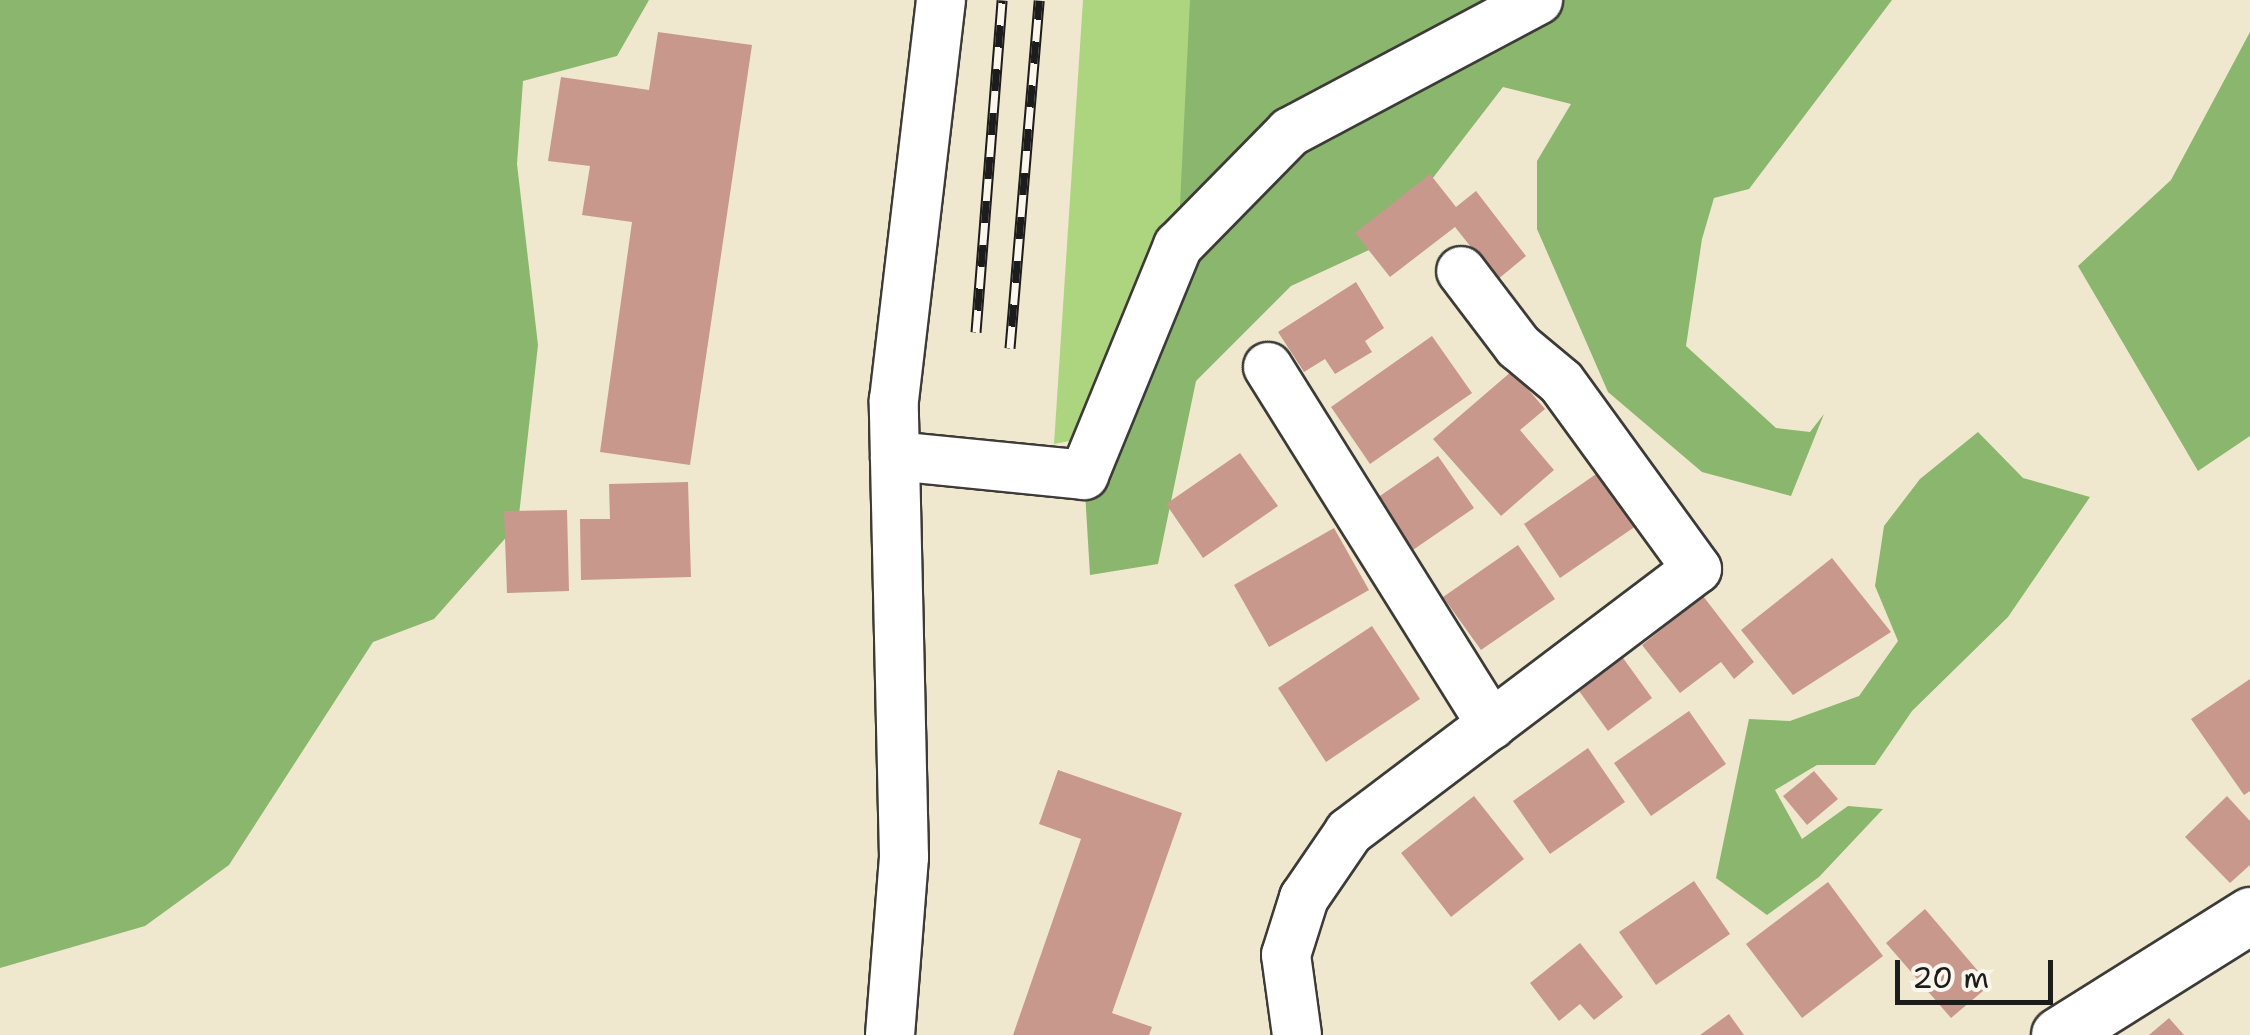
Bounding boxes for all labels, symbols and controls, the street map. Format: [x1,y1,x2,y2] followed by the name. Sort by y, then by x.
[1900,940,2058,1002] scale bar
[1912,957,1989,998] text: 20 m

